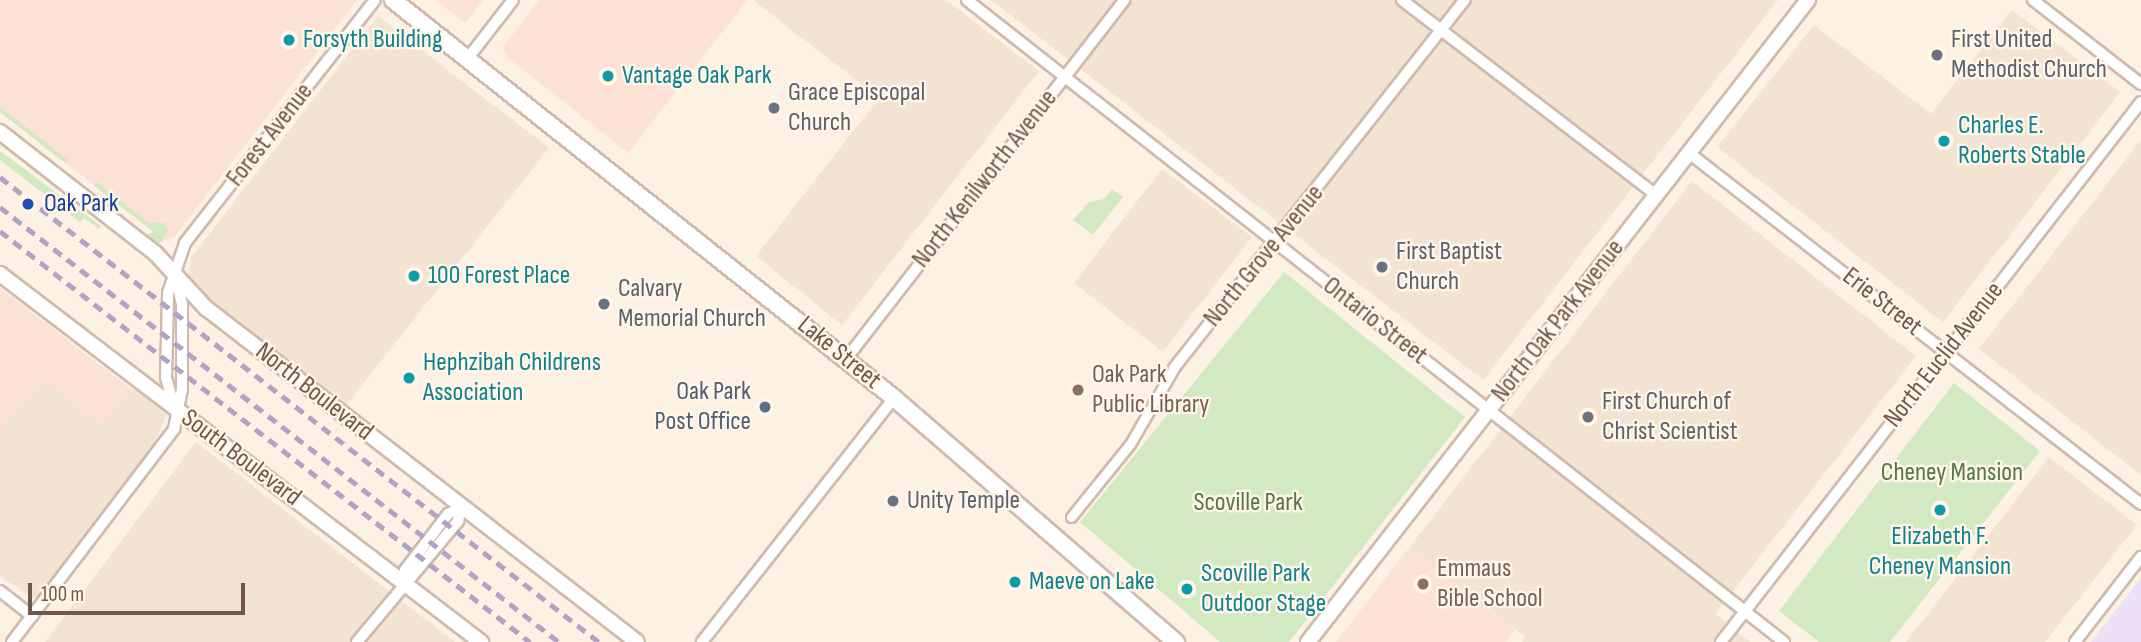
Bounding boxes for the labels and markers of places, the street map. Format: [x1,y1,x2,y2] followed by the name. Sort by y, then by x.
[303,24,442,56] place label: Forsyth Building
[1951,24,2107,86] place label: First United Methodist Church
[281,32,297,48] marker: Forsyth Building
[1929,47,1945,63] marker: First United Methodist Church
[622,60,772,92] place label: Vantage Oak Park
[600,68,616,84] marker: Vantage Oak Park
[788,77,925,138] place label: Grace Episcopal Church
[766,100,782,116] marker: Grace Episcopal Church
[1958,110,2086,172] place label: Charles E. Roberts Stable
[1936,133,1952,149] marker: Charles E. Roberts Stable
[44,188,119,220] place label: Oak Park
[18,194,38,214] marker: Oak Park
[1396,236,1502,298] place label: First Baptist Church
[1374,259,1390,275] marker: First Baptist Church
[428,260,570,292] place label: 100 Forest Place
[406,268,422,284] marker: 100 Forest Place
[618,273,766,334] place label: Calvary Memorial Church
[596,296,612,312] marker: Calvary Memorial Church
[423,347,601,408] place label: Hephzibah Childrens Association
[1092,359,1209,420] place label: Oak Park Public Library
[401,370,417,386] marker: Hephzibah Childrens Association
[655,376,751,438] place label: Oak Park Post Office
[1070,382,1086,398] marker: Oak Park Public Library
[1602,386,1738,448] place label: First Church of Christ Scientist
[757,399,773,415] marker: Oak Park Post Office
[1580,409,1596,425] marker: First Church of Christ Scientist
[907,485,1020,517] place label: Unity Temple
[885,493,901,509] marker: Unity Temple
[1932,502,1948,518] marker: Elizabeth F. Cheney Mansion
[1869,521,2011,582] place label: Elizabeth F. Cheney Mansion
[1437,553,1543,614] place label: Emmaus Bible School
[1201,558,1326,620] place label: Scoville Park Outdoor Stage
[1029,566,1155,598] place label: Maeve on Lake
[1007,574,1023,590] marker: Maeve on Lake
[1415,576,1431,592] marker: Emmaus Bible School
[1179,581,1195,597] marker: Scoville Park Outdoor Stage

